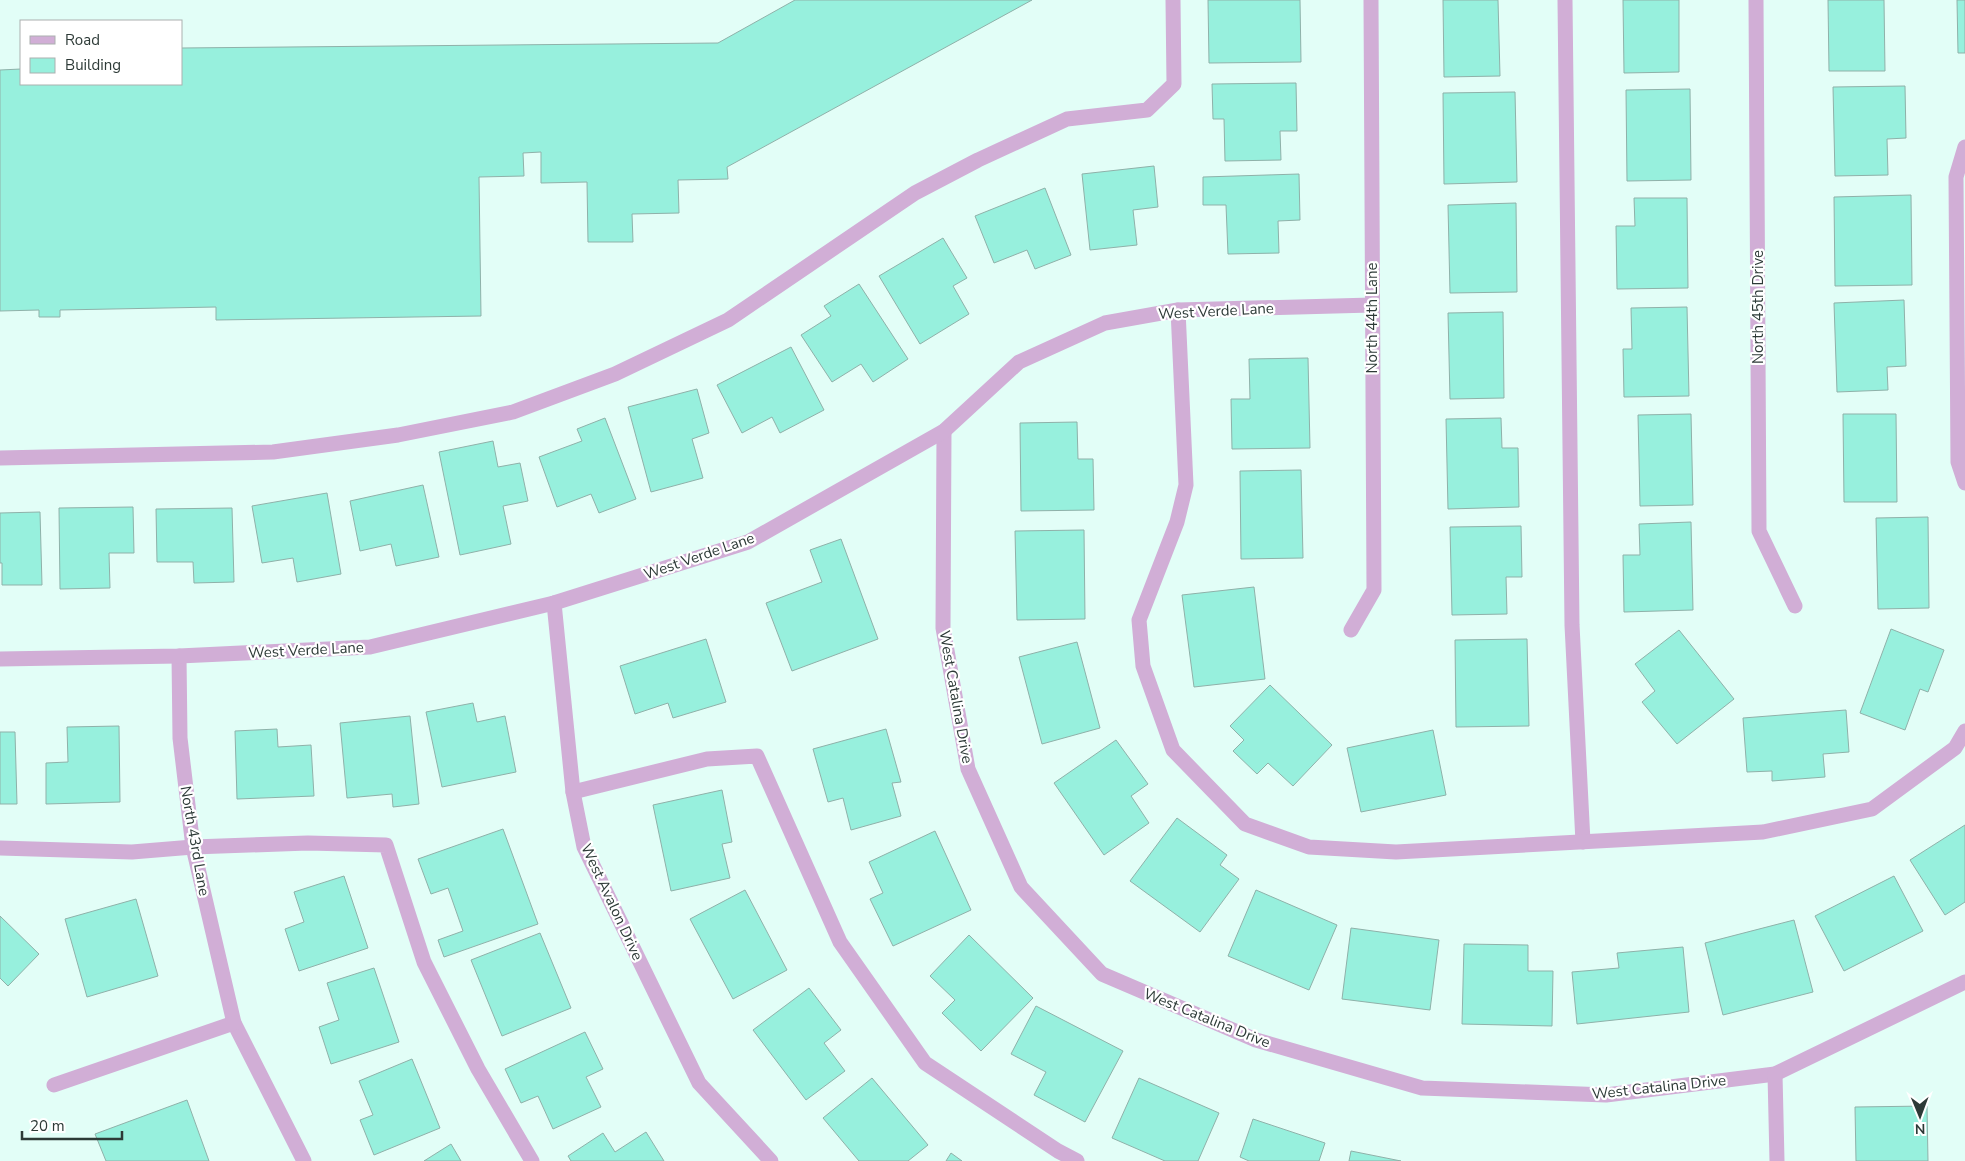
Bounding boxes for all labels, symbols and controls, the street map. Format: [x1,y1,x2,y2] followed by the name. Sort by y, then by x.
[20,20,182,85] legend
[65,30,100,50] text: Road
[65,55,121,75] text: Building
[1748,250,1768,364] street label: North 45th Drive
[1362,262,1382,374] street label: North 44th Lane
[1158,298,1274,324] street label: West Verde Lane
[641,528,757,584] street label: West Verde Lane
[934,629,978,765] street label: West Catalina Drive
[248,637,364,663] street label: West Verde Lane
[175,784,215,898] street label: North 43rd Lane
[576,840,648,964] street label: West Avalon Drive
[1141,984,1273,1053] street label: West Catalina Drive
[1591,1070,1727,1104] street label: West Catalina Drive
[1895,1091,1945,1141] north arrow
[22,1108,122,1140] scale bar
[30,1116,65,1136] text: 20 m
[1915,1119,1926,1138] text: N

